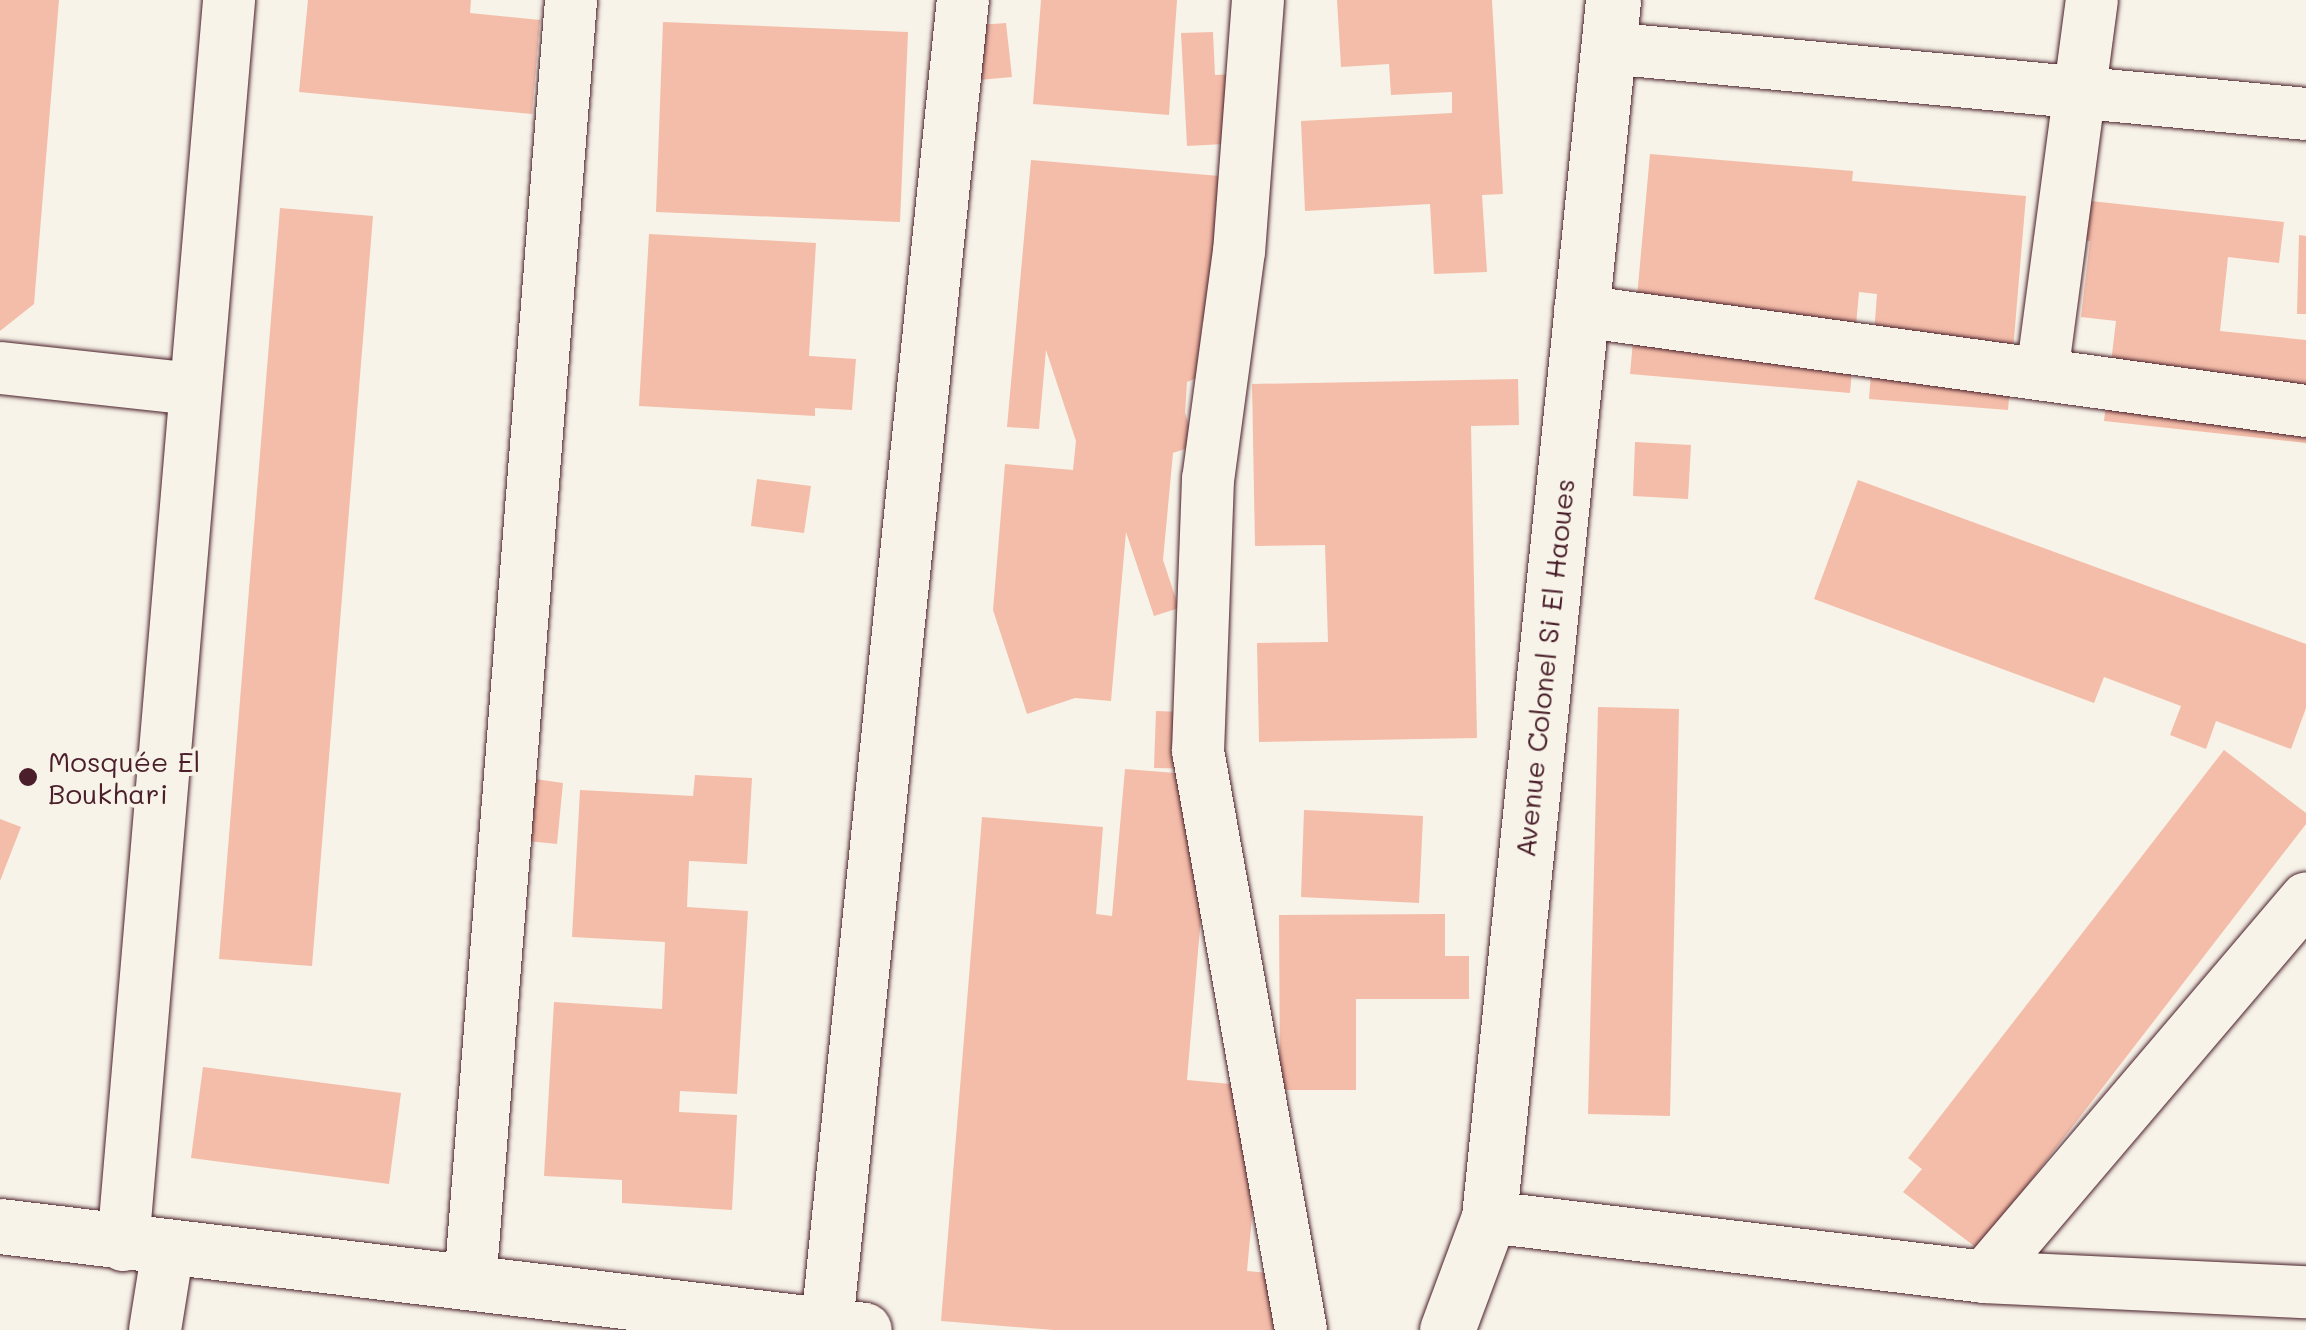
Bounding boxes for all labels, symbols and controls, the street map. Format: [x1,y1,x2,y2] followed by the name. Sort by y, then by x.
[1507,477,1581,859] street label: Avenue Colonel Si El Haoues
[48,744,200,810] place label: Mosquée El Boukhari
[17,766,39,788] marker: Mosquée El Boukhari

